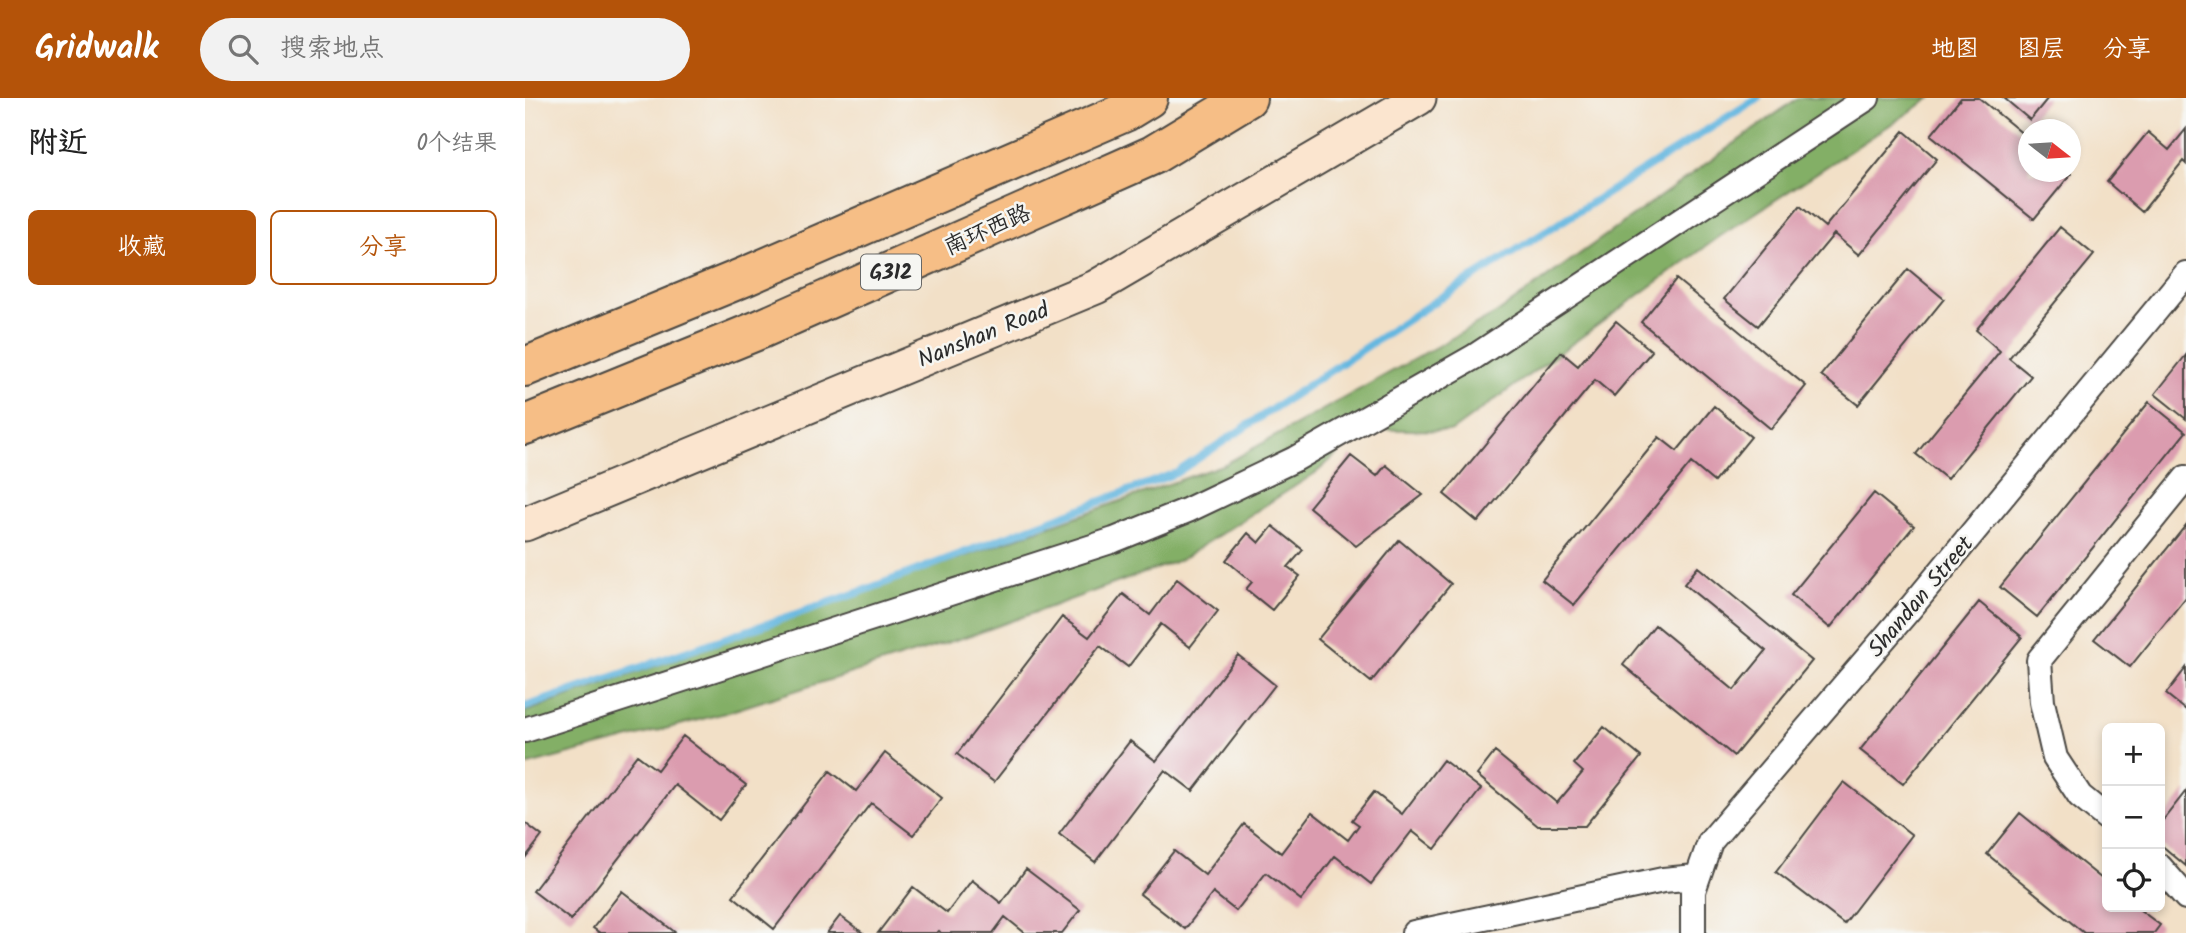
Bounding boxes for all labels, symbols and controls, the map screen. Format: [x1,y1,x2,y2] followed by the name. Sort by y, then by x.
[200,18,690,81] search box
[35,23,158,76] text: Gridwalk
[280,28,384,70] text: 搜索地点
[224,30,262,68] icon: search
[1931,30,1979,69] text: 地图
[2017,30,2065,69] text: 图层
[2103,30,2151,69] text: 分享
[2018,119,2081,182] north arrow
[28,120,88,168] text: 附近
[417,126,497,162] text: 0个结果
[938,196,1037,266] street label: 南环西路
[28,210,256,285] button: 收藏
[270,210,497,285] button: 分享
[861,254,921,290] road number: G312
[913,293,1055,379] street label: Nanshan Road
[1860,528,1984,666] street label: Shandan Street
[2102,723,2165,912] map controls
[2102,723,2165,786] button: +
[2102,786,2165,849] button: −
[2102,849,2165,912] button: locate

